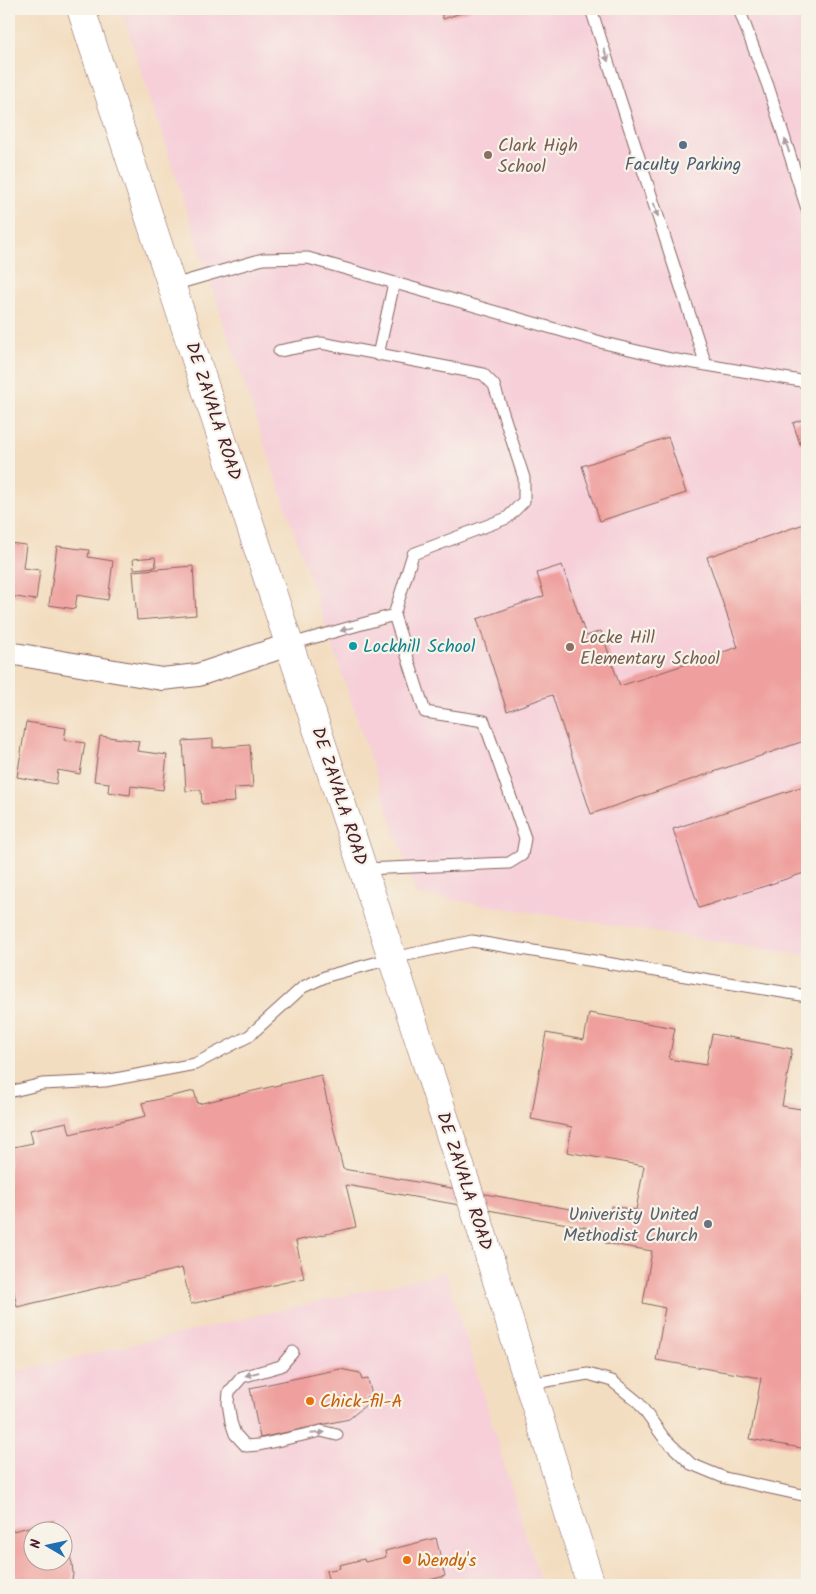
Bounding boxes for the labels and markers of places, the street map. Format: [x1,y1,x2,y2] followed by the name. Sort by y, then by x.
[498,132,578,182] place label: Clark High School
[677,139,689,151] marker: Faculty Parking
[482,149,494,161] marker: Clark High School
[625,151,741,180] place label: Faculty Parking
[580,624,721,674] place label: Locke Hill Elementary School
[363,633,476,662] place label: Lockhill School
[347,640,359,652] marker: Lockhill School
[564,641,576,653] marker: Locke Hill Elementary School
[563,1201,699,1251] place label: Univeristy United Methodist Church
[702,1218,714,1230] marker: Univeristy United Methodist Church
[320,1388,403,1417] place label: Chick-fil-A
[304,1395,316,1407] marker: Chick-fil-A
[417,1547,477,1576] place label: Wendy's
[401,1554,413,1566] marker: Wendy's

